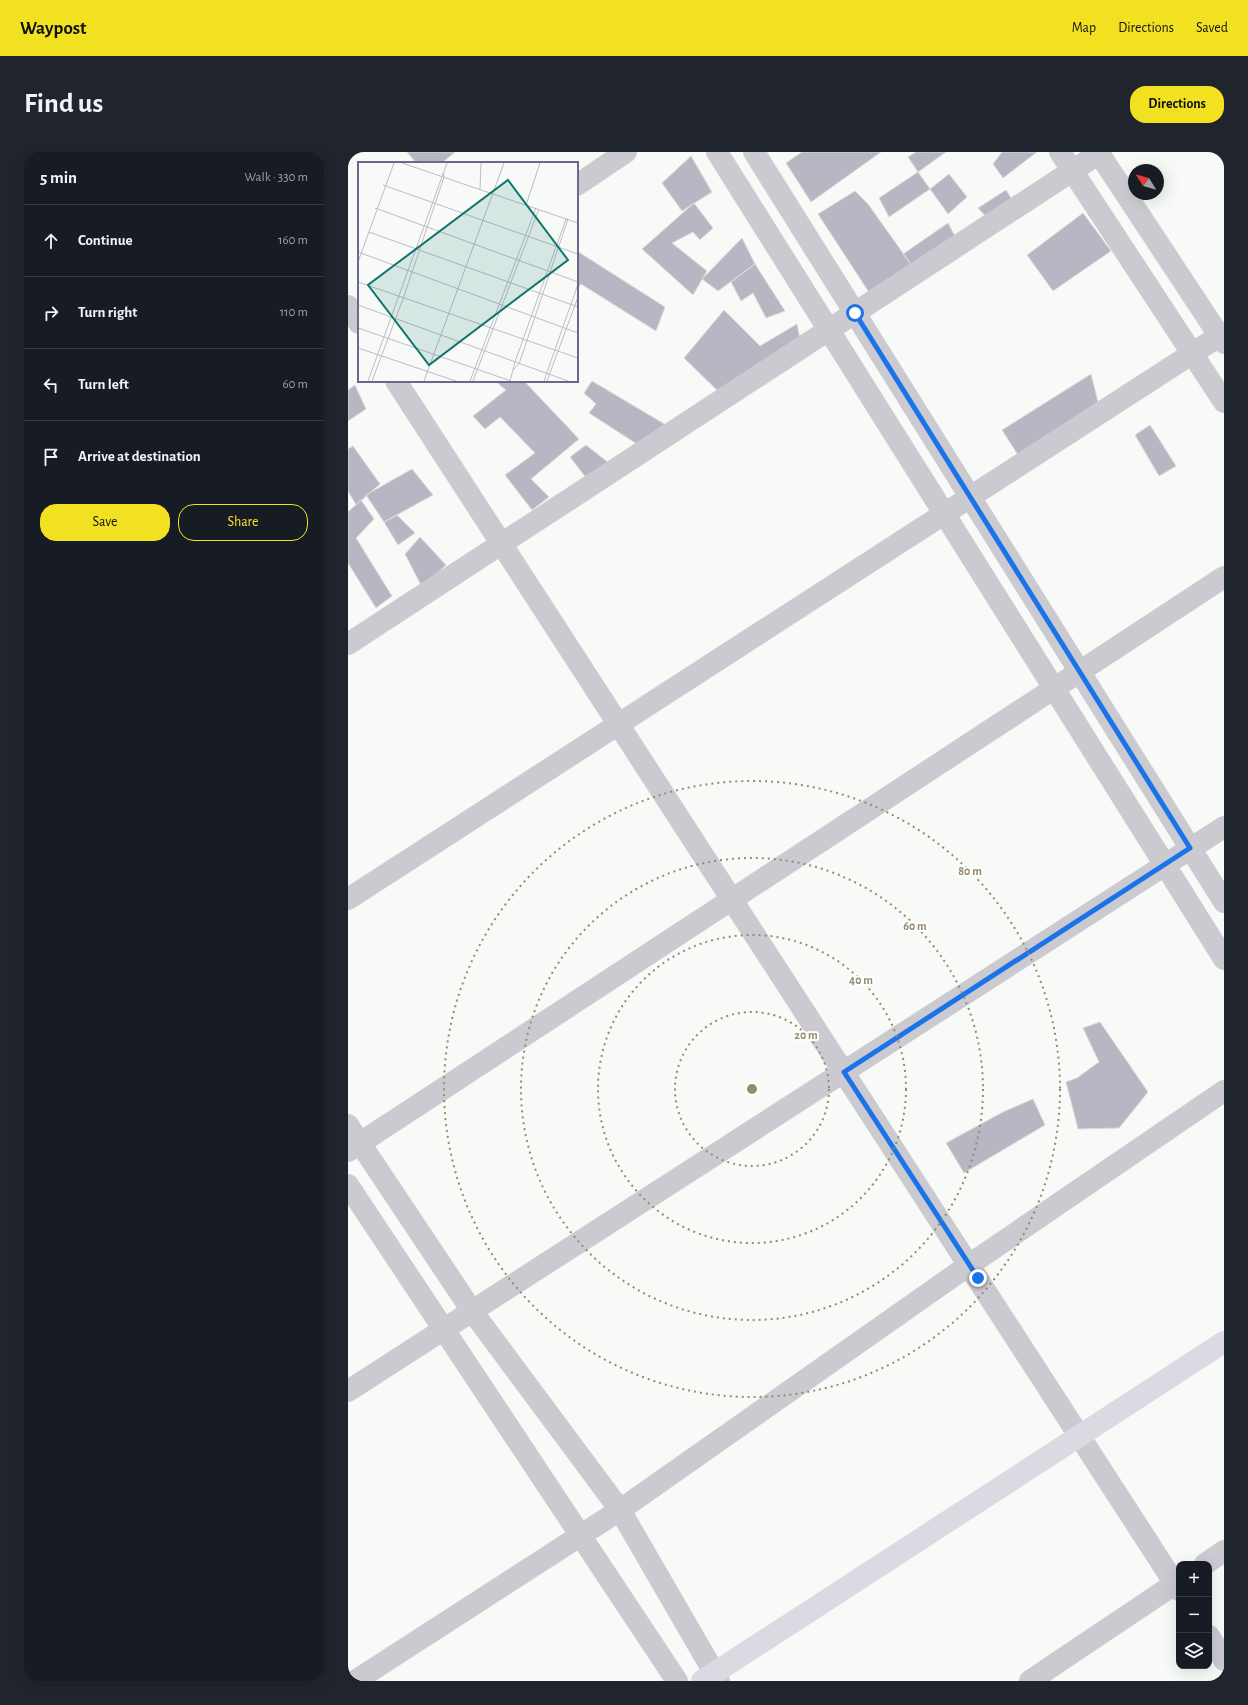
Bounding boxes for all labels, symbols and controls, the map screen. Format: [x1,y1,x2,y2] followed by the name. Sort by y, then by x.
[20,19,87,38] text: Waypost
[1072,21,1096,35] text: Map
[1118,21,1174,35] text: Directions
[1196,21,1228,35] text: Saved
[1130,86,1224,123] button: Directions
[24,90,103,118] text: Find us
[358,162,578,382] inset map
[1128,164,1164,200] north arrow
[40,169,77,186] text: 5 min
[245,171,308,184] text: Walk · 330 m
[40,230,62,252] icon: ahead
[78,233,133,248] text: Continue
[278,234,308,247] text: 160 m
[40,302,62,324] icon: right
[846,304,864,322] route start
[78,305,137,320] text: Turn right
[280,306,308,319] text: 110 m
[40,374,62,396] icon: left
[78,377,129,392] text: Turn left
[282,378,308,391] text: 60 m
[40,446,62,468] icon: arrive
[78,449,201,464] text: Arrive at destination
[40,504,170,541] button: Save
[178,504,308,541] button: Share
[958,865,982,877] text: 80 m
[903,920,927,932] text: 60 m
[849,974,873,986] text: 40 m
[794,1029,818,1041] text: 20 m
[745,1082,759,1096] centre of rings
[969,1269,987,1287] route end
[1176,1561,1212,1669] map controls
[1176,1561,1212,1597] button: +
[1176,1597,1212,1633] button: −
[1176,1633,1212,1669] button: layers

